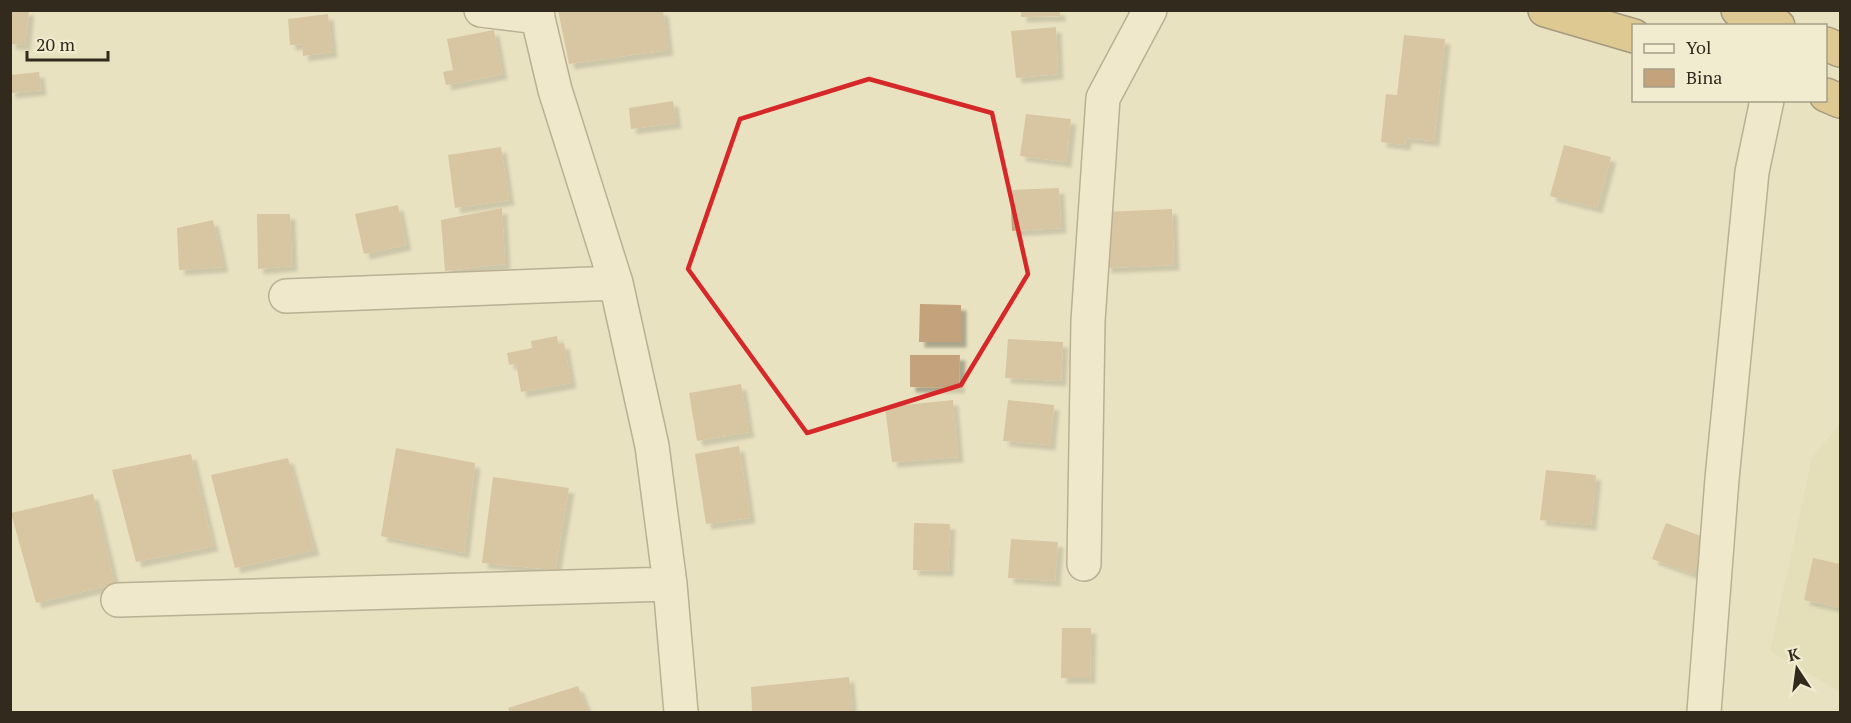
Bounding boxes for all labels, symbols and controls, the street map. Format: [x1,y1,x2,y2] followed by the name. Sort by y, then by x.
[27,24,108,62] scale bar
[1632,24,1827,102] legend
[36,32,76,56] text: 20 m
[1686,35,1711,59] text: Yol
[1686,65,1722,89] text: Bina
[1767,639,1827,699] north arrow
[1786,642,1802,666] text: K

